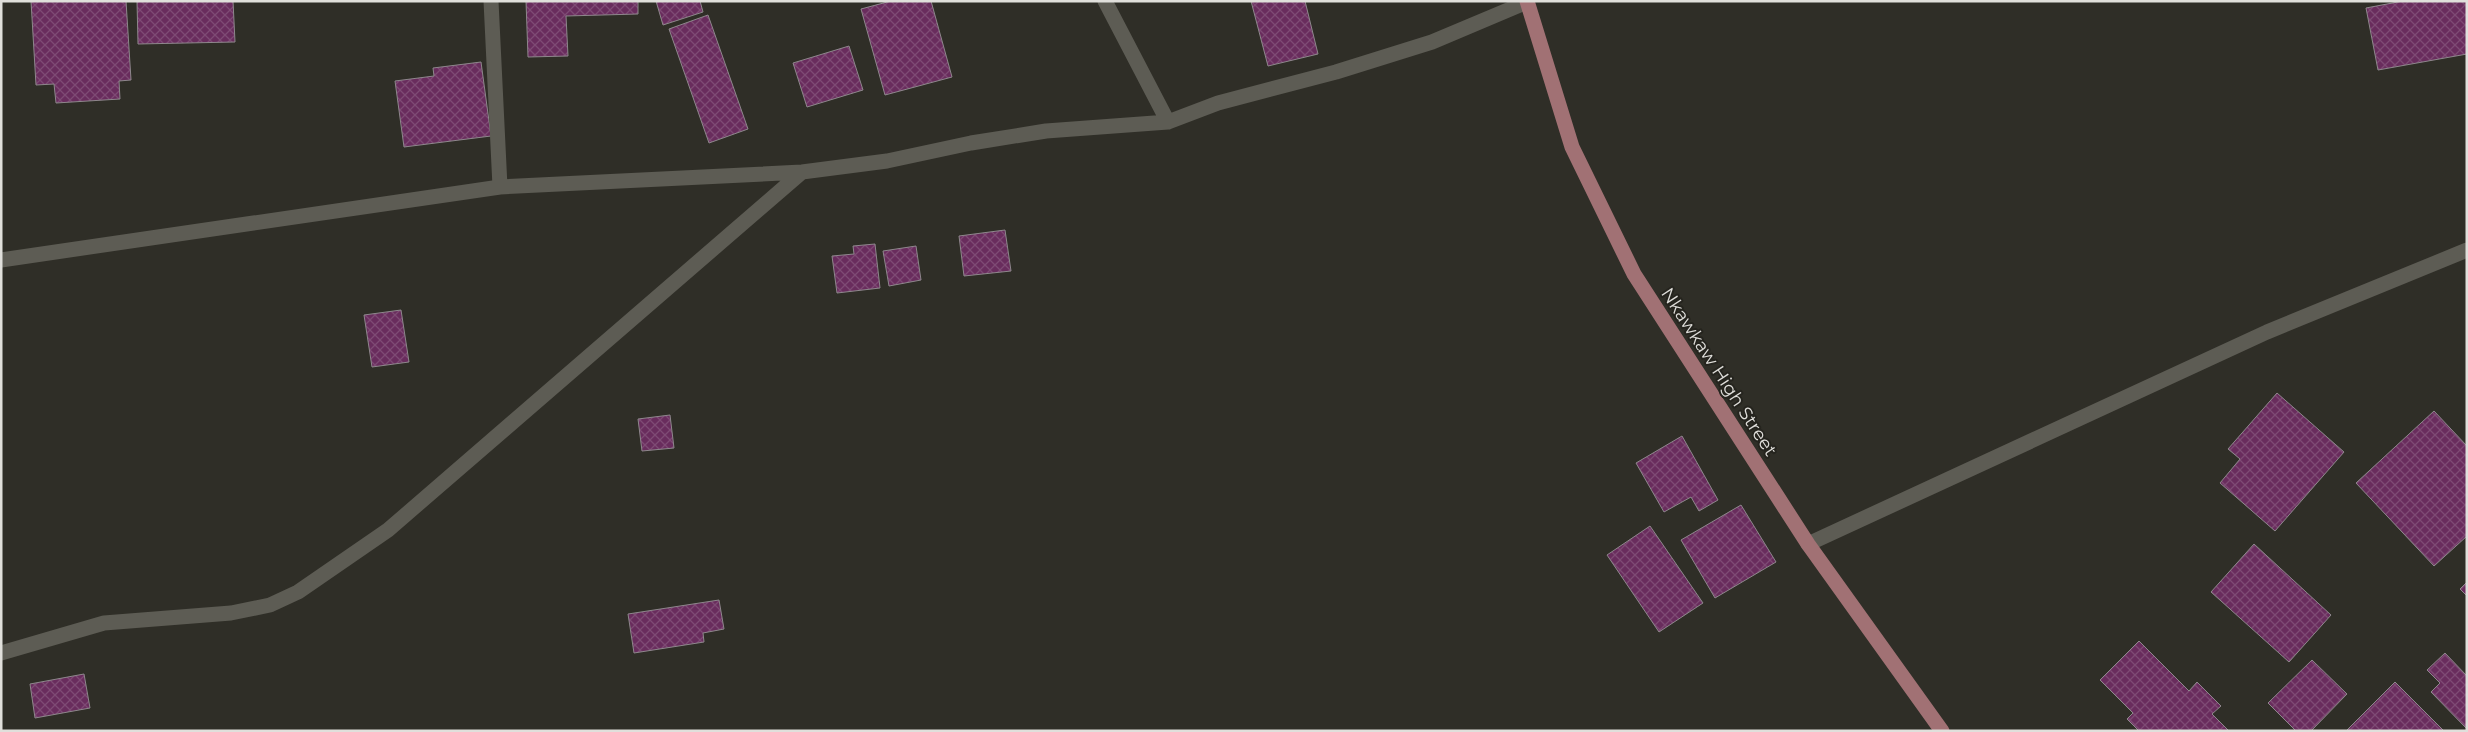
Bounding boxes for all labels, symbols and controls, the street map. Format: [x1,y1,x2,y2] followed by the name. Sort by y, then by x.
[1656,284,1782,460] street label: Nkawkaw High Street

